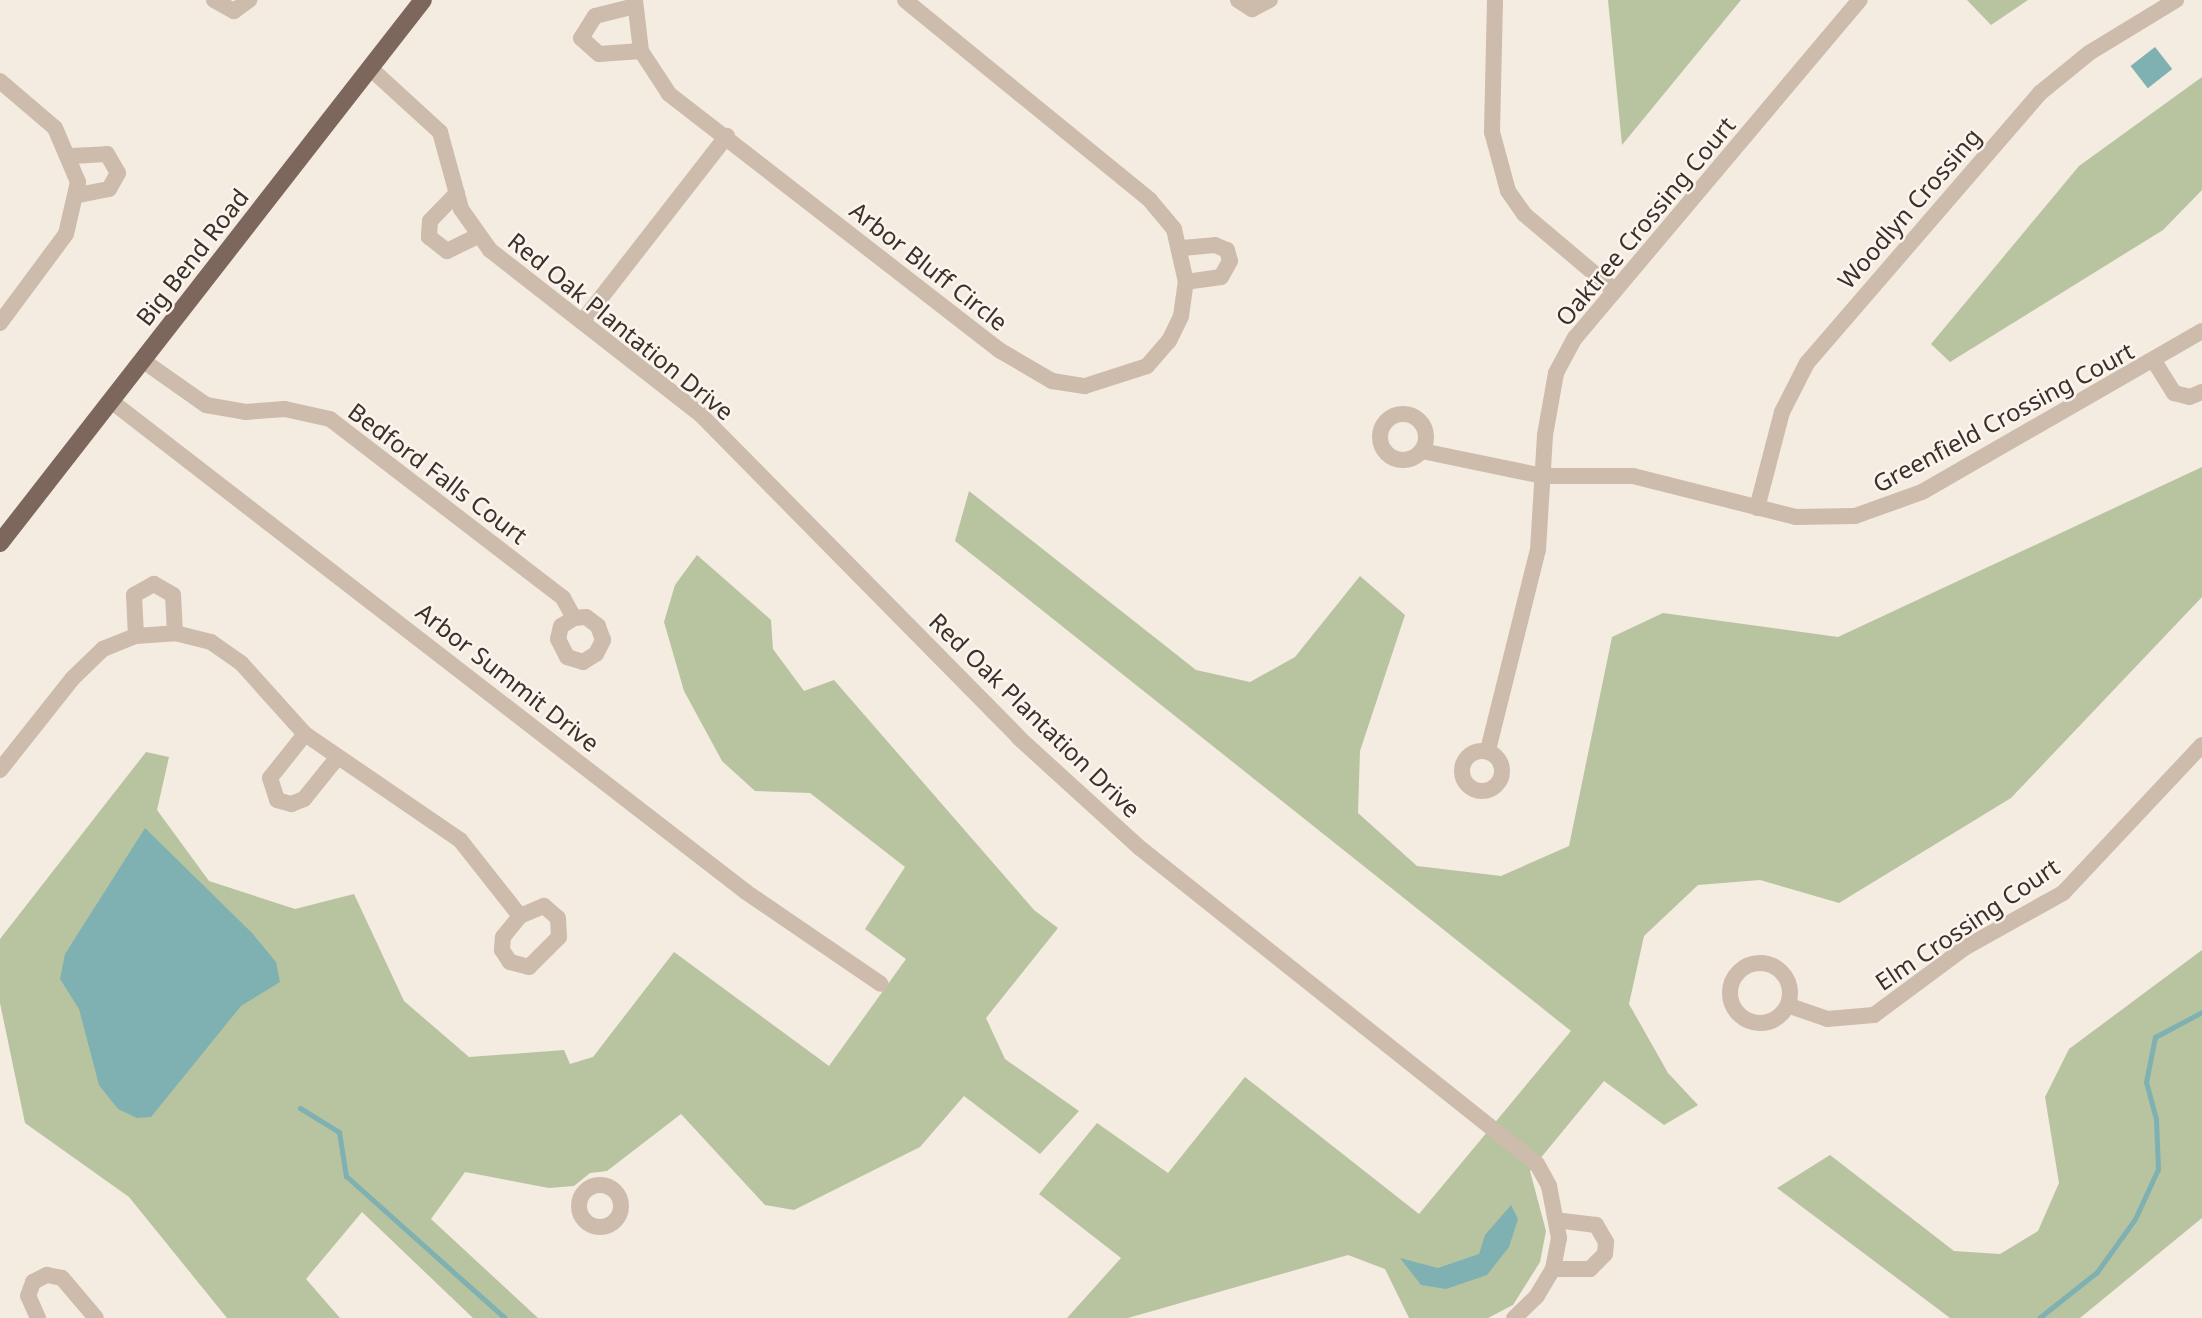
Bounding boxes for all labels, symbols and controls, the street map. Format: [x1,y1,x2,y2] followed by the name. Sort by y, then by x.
[1549,111,1741,331] street label: Oaktree Crossing Court
[1832,122,1986,294] street label: Woodlyn Crossing
[130,183,254,331] street label: Big Bend Road
[844,196,1014,336] street label: Arbor Bluff Circle
[502,226,740,426] street label: Red Oak Plantation Drive
[1868,336,2138,498] street label: Greenfield Crossing Court
[343,396,533,550] street label: Bedford Falls Court
[411,597,605,757] street label: Arbor Summit Drive
[924,607,1146,823] street label: Red Oak Plantation Drive
[1870,852,2064,996] street label: Elm Crossing Court

